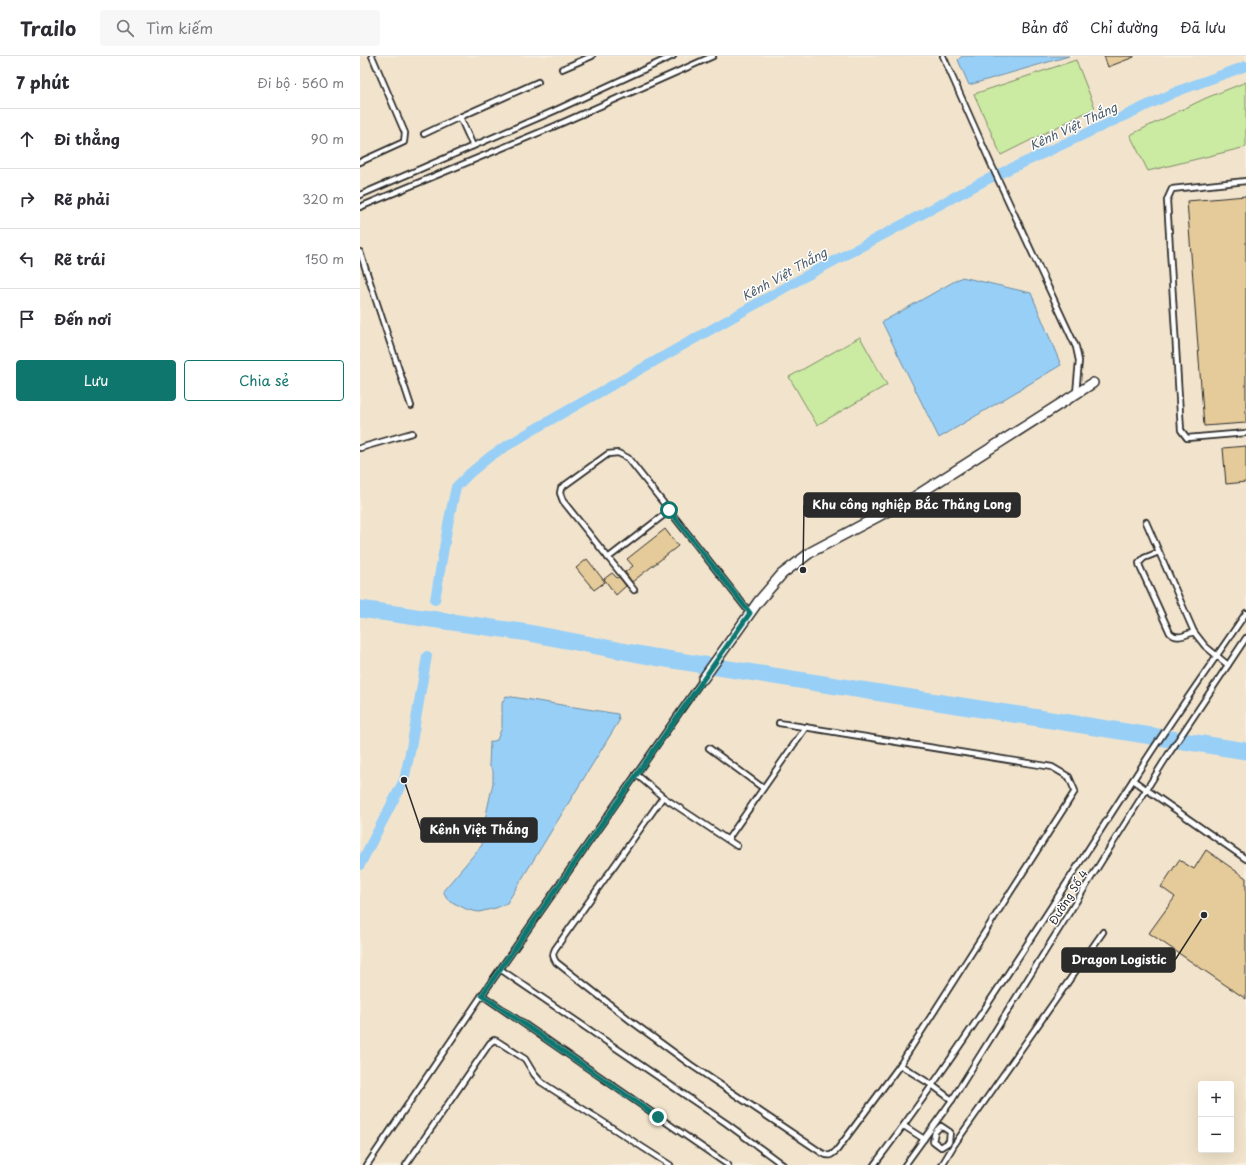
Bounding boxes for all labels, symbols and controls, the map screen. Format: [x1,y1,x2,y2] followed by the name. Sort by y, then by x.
[100,10,380,46] search box
[20,14,76,42] text: Trailo
[146,16,213,39] text: Tìm kiếm
[114,17,136,39] icon: search
[1021,17,1068,38] text: Bản đồ
[1090,17,1158,38] text: Chỉ đường
[1180,17,1226,38] text: Đã lưu
[16,69,70,95] text: 7 phút
[257,73,344,92] text: Đi bộ · 560 m
[1026,97,1121,154] water label: Kênh Việt Thắng
[54,127,120,150] text: Đi thẳng
[16,128,38,150] icon: ahead
[311,129,344,148] text: 90 m
[54,187,110,210] text: Rẽ phải
[16,188,38,210] icon: right
[302,189,344,208] text: 320 m
[738,243,831,305] water label: Kênh Việt Thắng
[54,247,105,270] text: Rẽ trái
[16,248,38,270] icon: left
[305,249,344,268] text: 150 m
[54,307,111,330] text: Đến nơi
[16,308,38,330] icon: arrive
[16,360,176,401] button: Lưu
[184,360,344,401] button: Chia sẻ
[804,493,1020,517] callout: Khu công nghiệp Bắc Thăng Long
[812,495,1012,513] text: Khu công nghiệp Bắc Thăng Long
[660,501,678,519] route start
[421,818,537,842] callout: Kênh Việt Thắng
[429,820,529,838] text: Kênh Việt Thắng
[1044,866,1092,928] street label: Đường Số 4
[1062,948,1175,972] callout: Dragon Logistic
[1071,950,1167,968] text: Dragon Logistic
[1198,1081,1234,1153] map controls
[1198,1081,1234,1117] button: +
[649,1108,667,1126] route end
[1198,1117,1234,1153] button: −

